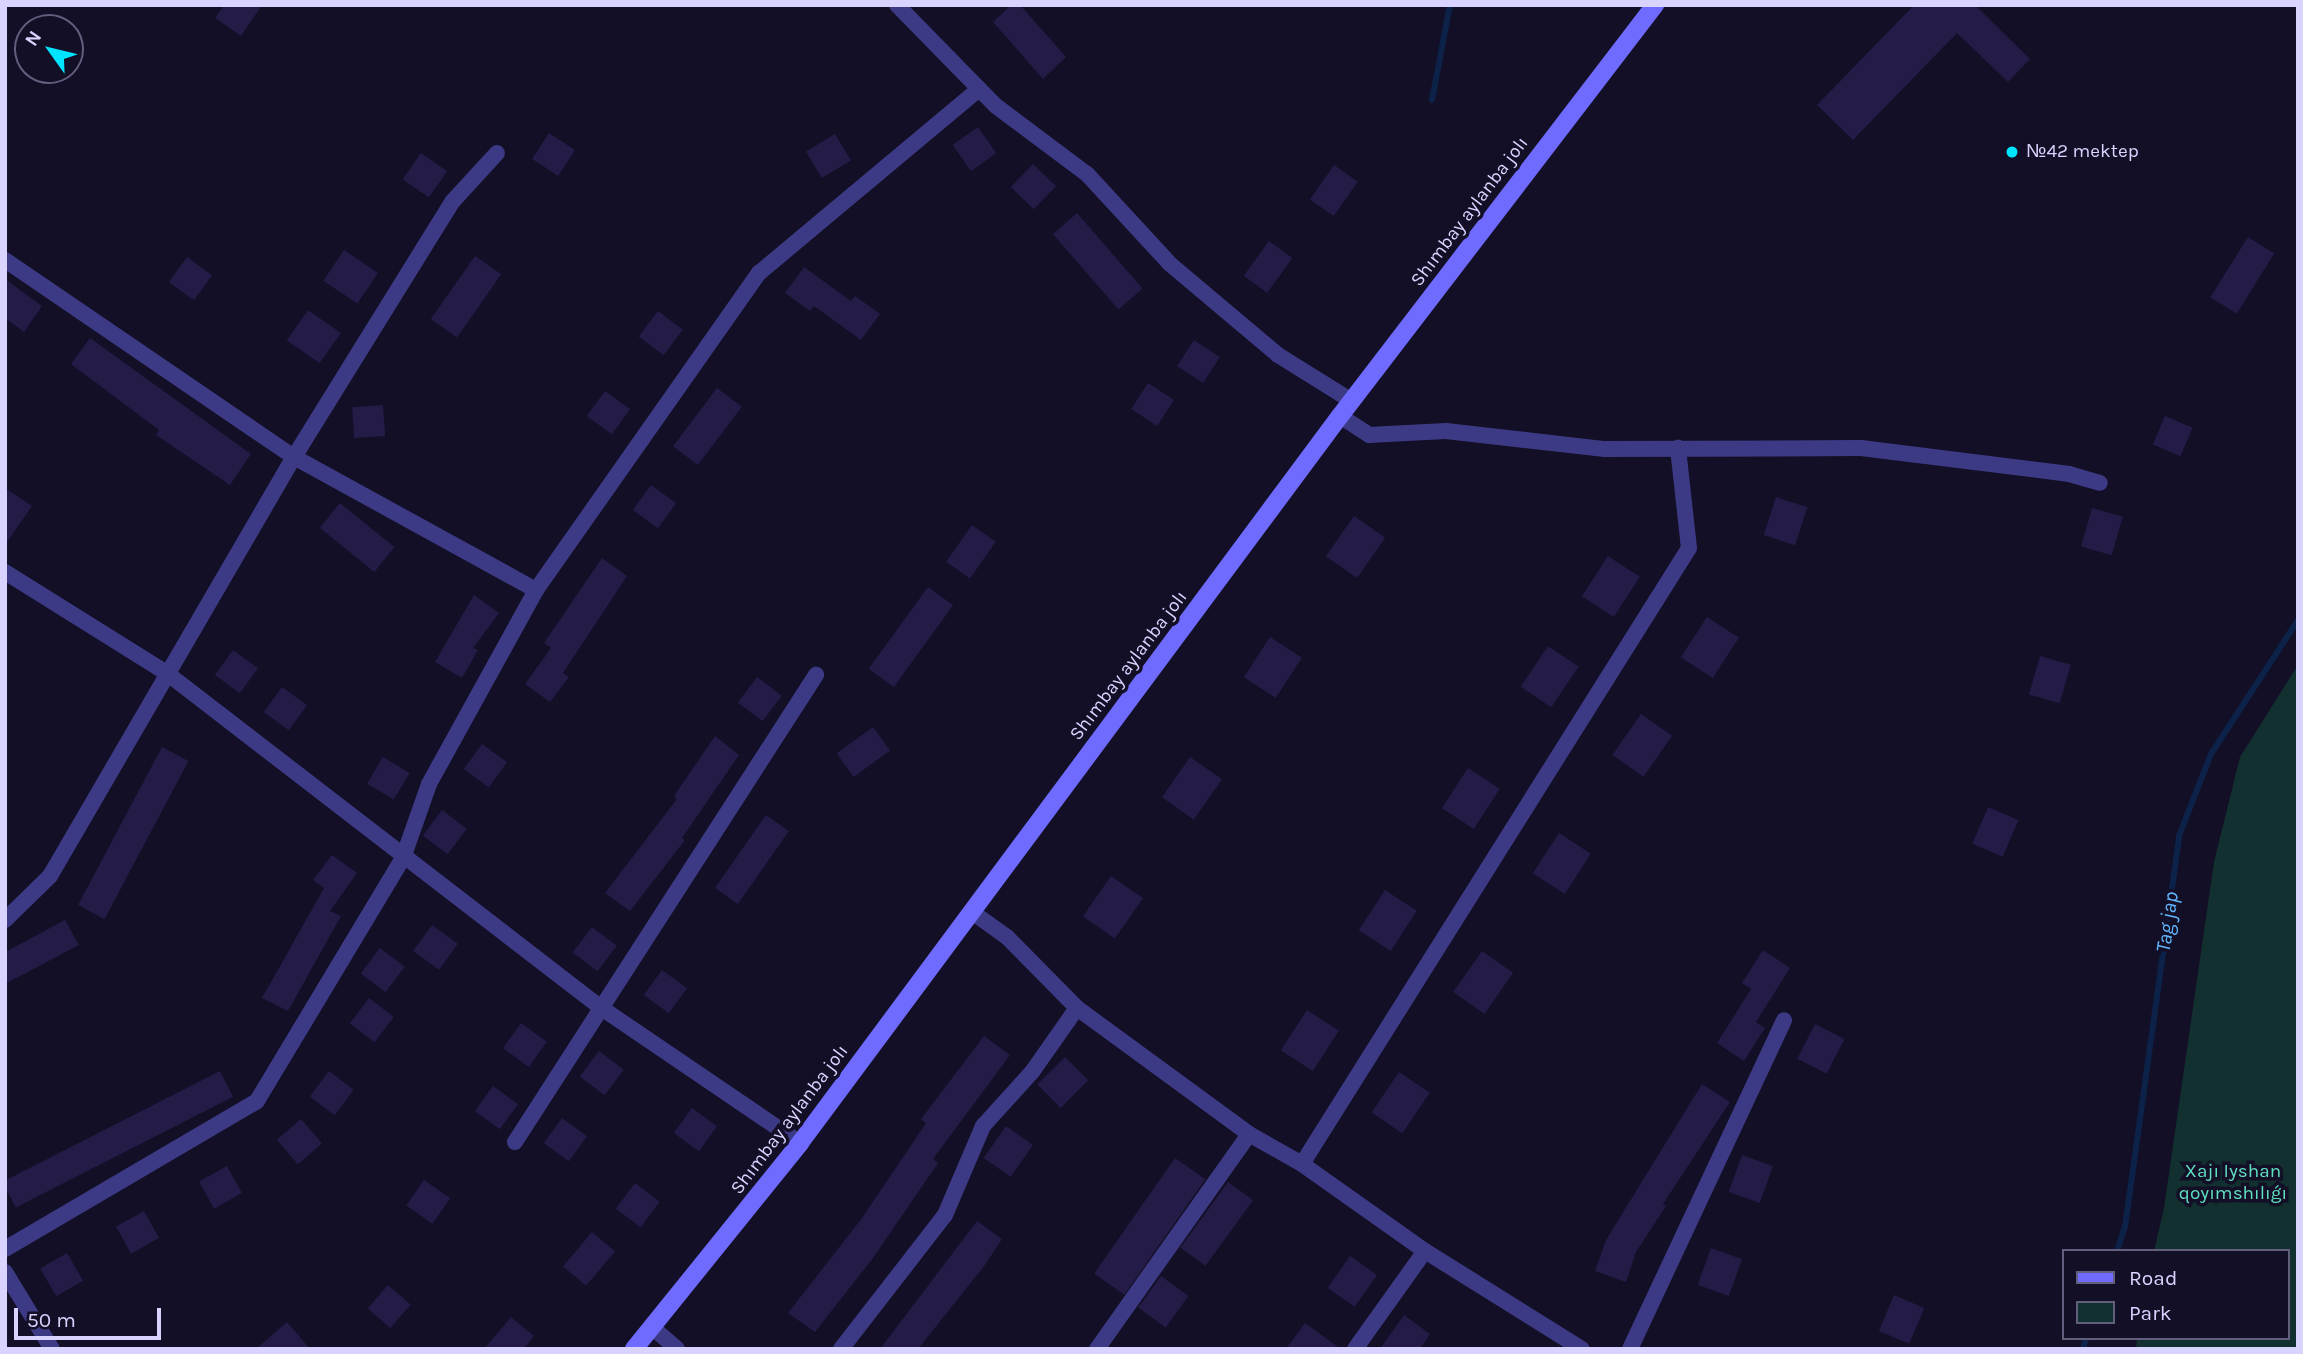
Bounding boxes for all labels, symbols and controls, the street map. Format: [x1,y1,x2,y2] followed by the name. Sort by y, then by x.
[14,14,84,84] north arrow
[20,27,46,50] text: N
[1406,133,1534,291] street label: Shımbay aylanba jolı
[2026,141,2139,163] place label: №42 mektep
[2004,144,2020,160] marker: №42 mektep
[1065,587,1193,745] street label: Shımbay aylanba jolı
[2150,890,2184,954] water label: Tag jap
[726,1041,854,1199] street label: Shımbay aylanba jolı
[2179,1161,2287,1205] park label: Xajı Iyshan qoyımshılıǵı
[2062,1249,2289,1340] legend
[2129,1266,2177,1290] text: Road
[18,1294,164,1338] scale bar
[2129,1301,2172,1325] text: Park
[27,1308,76,1332] text: 50 m

